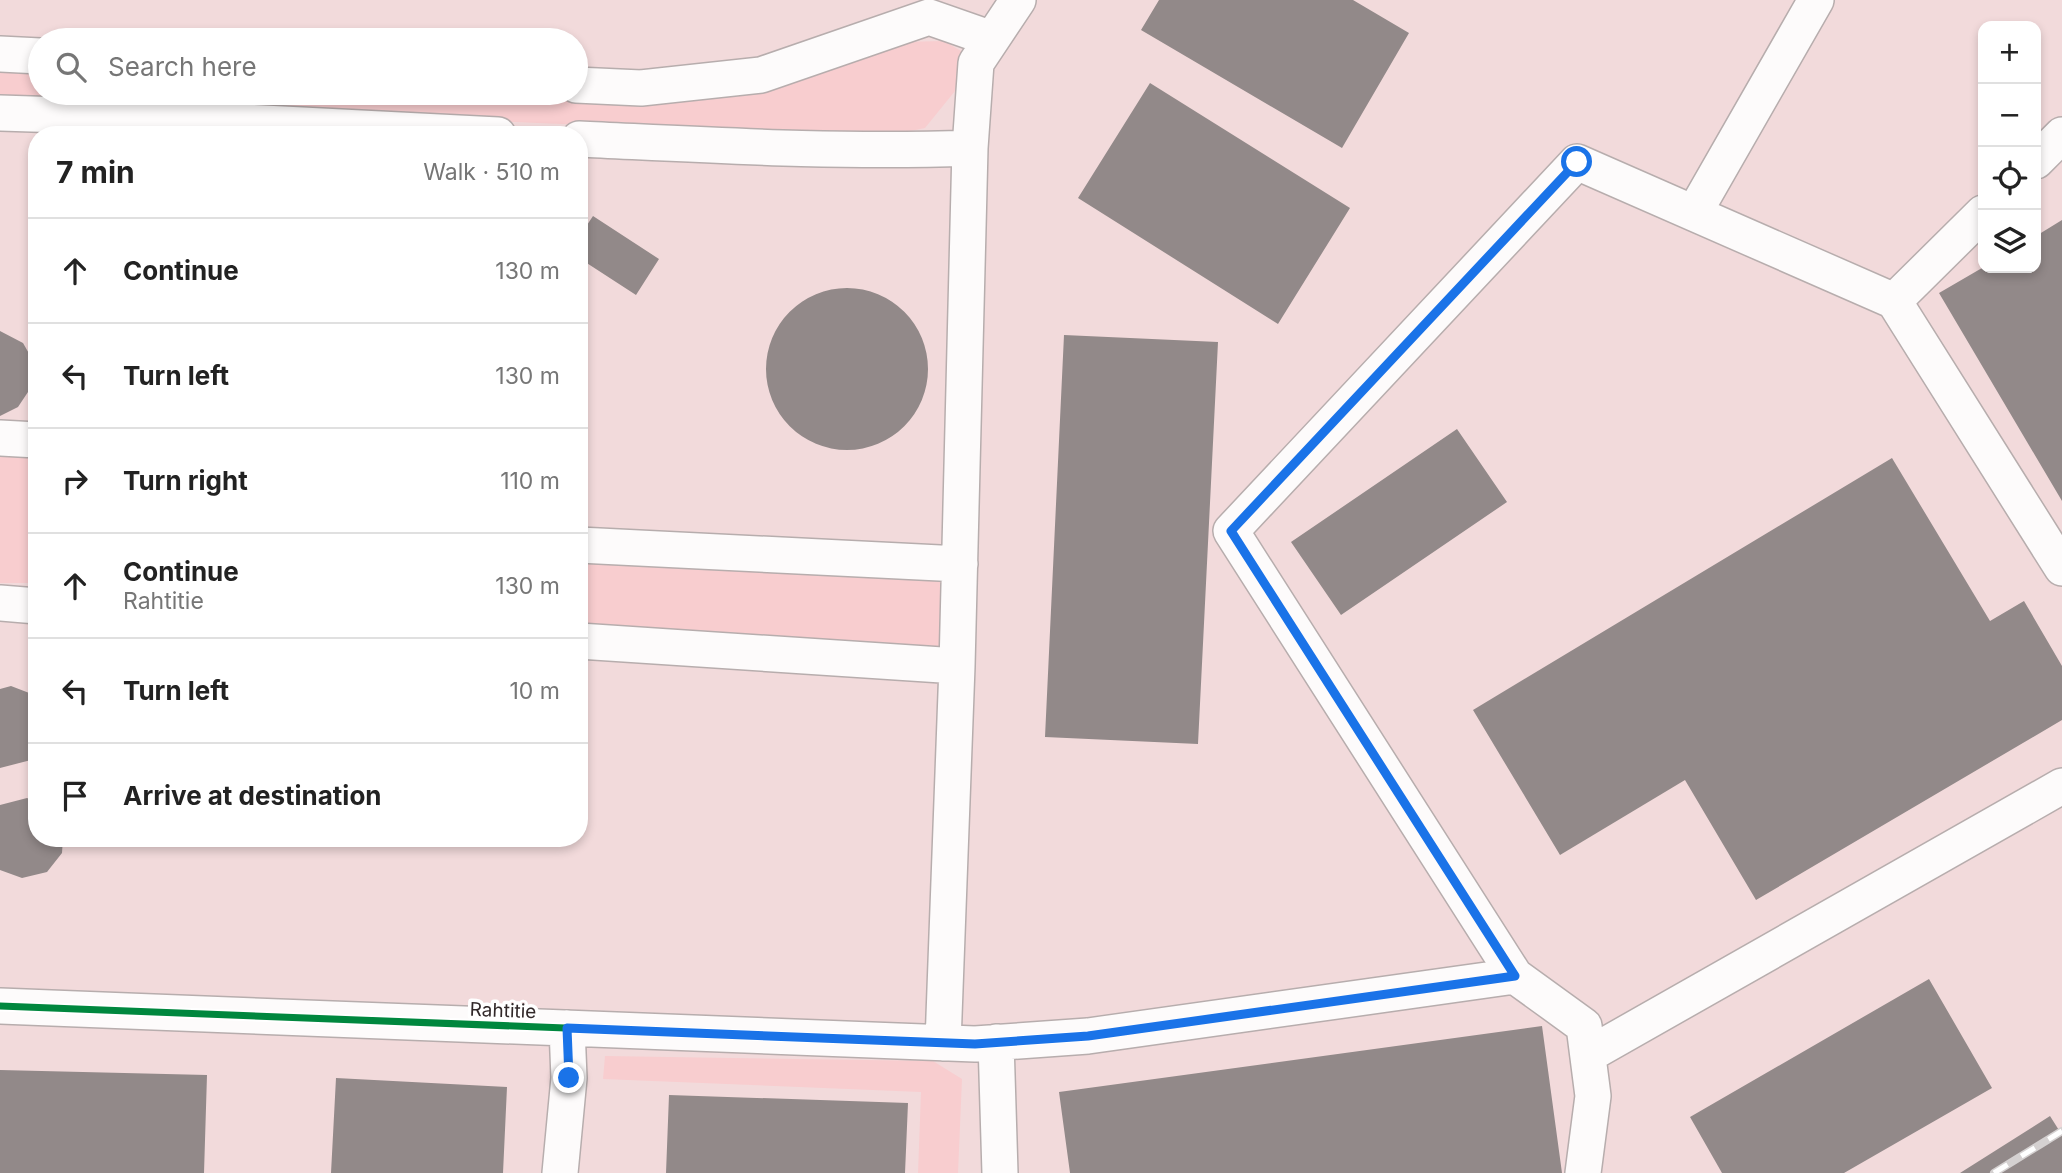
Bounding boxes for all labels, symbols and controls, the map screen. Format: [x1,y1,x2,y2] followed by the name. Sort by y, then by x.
[1978,21,2041,273] map controls
[1978,21,2041,84] button: +
[28,28,588,105] search box
[52,48,90,86] icon: search
[108,51,257,82] text: Search here
[1978,84,2041,147] button: −
[1561,146,1592,177] route start
[1978,147,2041,210] button: locate
[56,154,135,190] text: 7 min
[423,158,560,186] text: Walk · 510 m
[1978,210,2041,273] button: layers
[56,252,94,290] icon: ahead
[123,255,239,286] text: Continue
[495,257,560,285] text: 130 m
[56,357,94,395] icon: left
[123,360,229,391] text: Turn left
[495,362,560,390] text: 130 m
[56,462,94,500] icon: right
[123,465,248,496] text: Turn right
[500,467,560,495] text: 110 m
[123,556,239,587] text: Continue
[56,567,94,605] icon: ahead
[495,572,560,600] text: 130 m
[123,587,204,615] text: Rahtitie
[56,672,94,710] icon: left
[123,675,229,706] text: Turn left
[510,677,560,705] text: 10 m
[56,777,94,815] icon: arrive
[123,780,382,811] text: Arrive at destination
[469,998,537,1023] street label: Rahtitie
[553,1062,584,1093] route end

